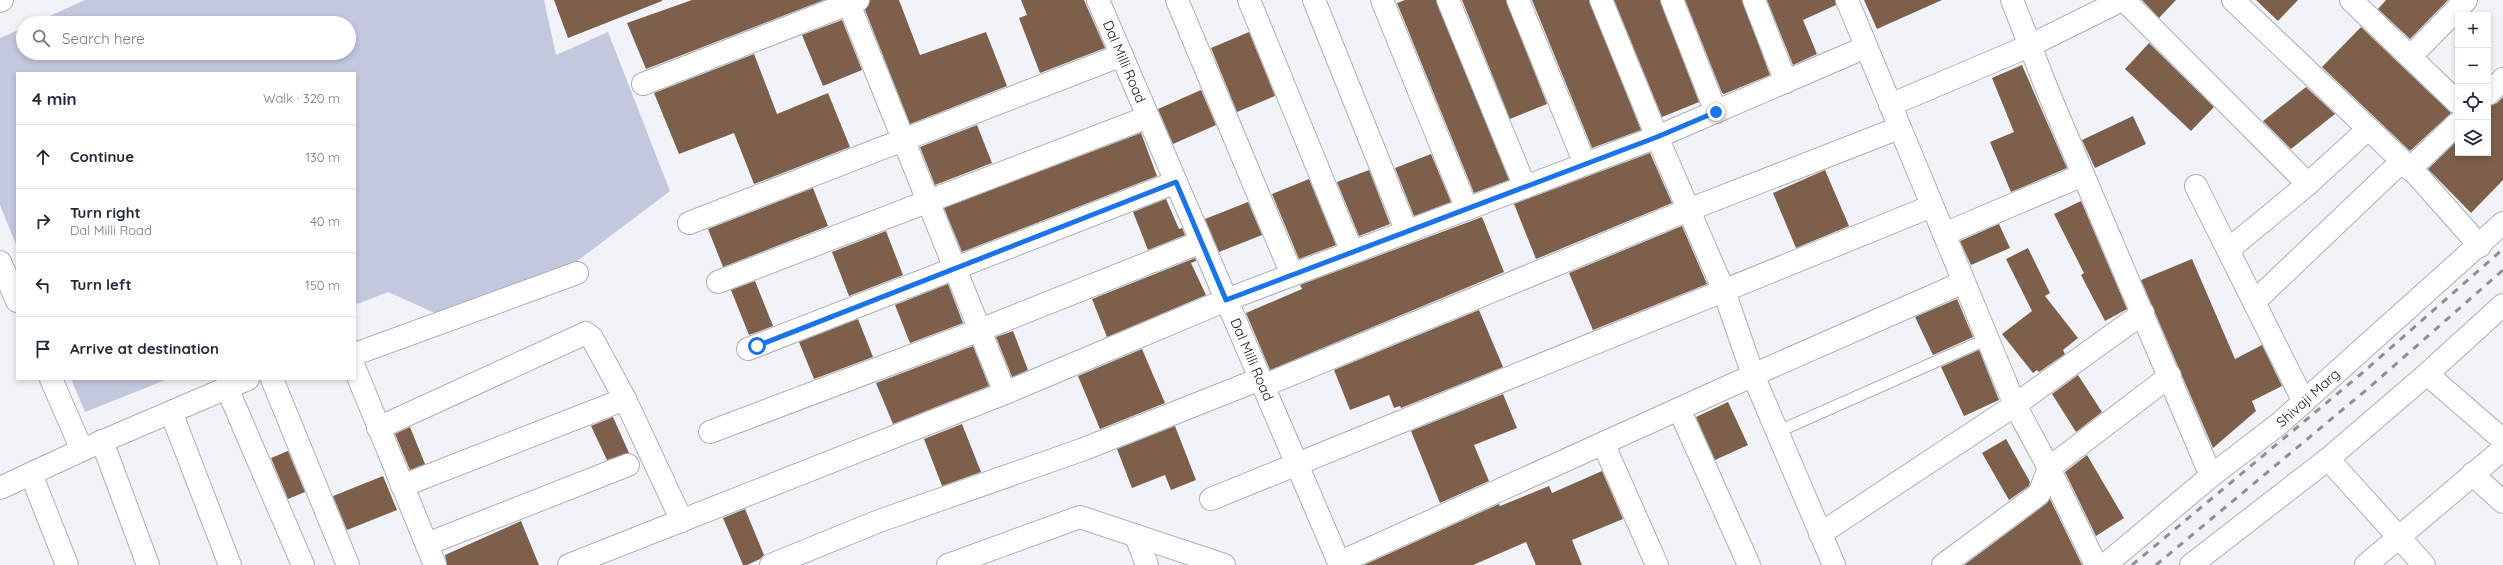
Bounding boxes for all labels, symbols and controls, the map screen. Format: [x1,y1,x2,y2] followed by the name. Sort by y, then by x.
[2455,12,2491,156] map controls
[2455,12,2491,48] button: +
[16,16,356,60] search box
[1099,17,1150,106] street label: Dal Milli Road
[30,27,52,49] icon: search
[62,29,145,48] text: Search here
[2455,48,2491,84] button: −
[2455,84,2491,120] button: locate
[32,88,77,109] text: 4 min
[263,90,340,106] text: Walk · 320 m
[1707,103,1725,121] route end
[2455,120,2491,156] button: layers
[32,146,54,168] icon: ahead
[70,147,134,166] text: Continue
[305,149,340,165] text: 130 m
[70,203,141,222] text: Turn right
[32,210,54,232] icon: right
[310,213,340,229] text: 40 m
[70,222,152,238] text: Dal Milli Road
[32,274,54,296] icon: left
[70,275,132,294] text: Turn left
[305,277,340,293] text: 150 m
[1226,315,1278,404] street label: Dal Milli Road
[748,337,766,355] route start
[32,338,54,360] icon: arrive
[70,339,219,358] text: Arrive at destination
[2272,365,2344,431] street label: Shivaji Marg

